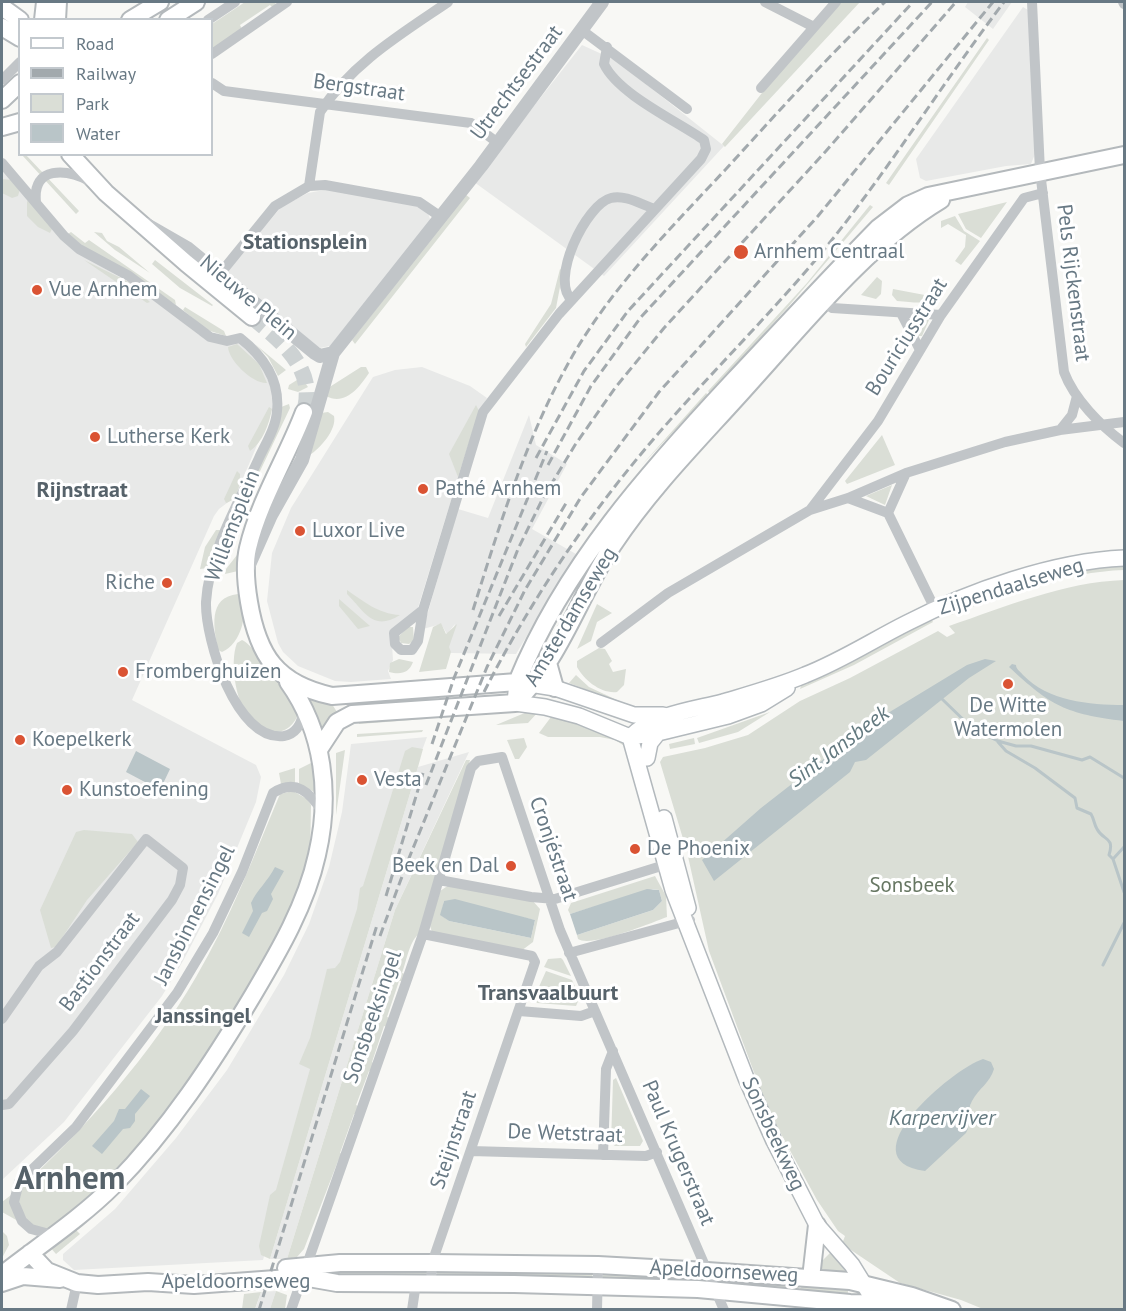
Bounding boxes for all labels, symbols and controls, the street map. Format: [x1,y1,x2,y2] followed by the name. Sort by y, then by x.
[18,18,213,156] legend
[466,21,568,145] street label: Utrechtsestraat
[76,32,114,55] text: Road
[76,62,136,85] text: Railway
[311,69,407,107] street label: Bergstraat
[76,92,109,115] text: Park
[76,122,120,145] text: Water
[1051,203,1095,363] street label: Pels Rijckenstraat
[243,230,367,256] district label: Stationsplein
[754,239,904,265] place label: Arnhem Centraal
[732,243,750,261] marker: Arnhem Centraal
[194,250,302,346] street label: Nieuwe Plein
[861,274,953,400] street label: Bouriciusstraat
[49,277,158,303] place label: Vue Arnhem
[30,283,44,297] marker: Vue Arnhem
[107,424,230,450] place label: Lutherse Kerk
[88,430,102,444] marker: Lutherse Kerk
[200,467,266,585] street label: Willemsplein
[435,476,561,502] place label: Pathé Arnhem
[36,478,128,504] district label: Rijnstraat
[416,482,430,496] marker: Pathé Arnhem
[312,518,405,544] place label: Luxor Live
[293,524,307,538] marker: Luxor Live
[520,543,622,691] street label: Amsterdamseweg
[935,553,1087,621] street label: Zijpendaalseweg
[105,570,155,596] place label: Riche
[160,576,174,590] marker: Riche
[135,659,281,685] place label: Fromberghuizen
[116,665,130,679] marker: Fromberghuizen
[1001,677,1015,691] marker: De Witte Watermolen
[954,693,1062,743] place label: De Witte Watermolen
[783,700,895,794] water label: Sint Jansbeek
[32,727,132,753] place label: Koepelkerk
[13,733,27,747] marker: Koepelkerk
[374,767,422,793] place label: Vesta
[355,773,369,787] marker: Vesta
[79,777,209,803] place label: Kunstoefening
[60,783,74,797] marker: Kunstoefening
[523,793,583,905] street label: Cronjéstraat
[647,836,750,862] place label: De Phoenix
[149,841,241,989] street label: Jansbinnensingel
[628,842,642,856] marker: De Phoenix
[392,853,499,879] place label: Beek en Dal
[504,859,518,873] marker: Beek en Dal
[869,873,955,899] park label: Sonsbeek
[54,907,146,1017] street label: Bastionstraat
[338,947,408,1087] street label: Sonsbeeksingel
[478,981,618,1007] district label: Transvaalbuurt
[155,1004,251,1030] district label: Janssingel
[736,1073,810,1195] street label: Sonsbeekweg
[636,1077,720,1229] street label: Paul Krugerstraat
[425,1087,483,1193] street label: Steijnstraat
[889,1106,995,1132] water label: Karpervijver
[507,1119,623,1149] street label: De Wetstraat
[15,1160,125,1200] district label: Arnhem
[649,1256,799,1288] street label: Apeldoornseweg
[161,1269,311,1295] street label: Apeldoornseweg

